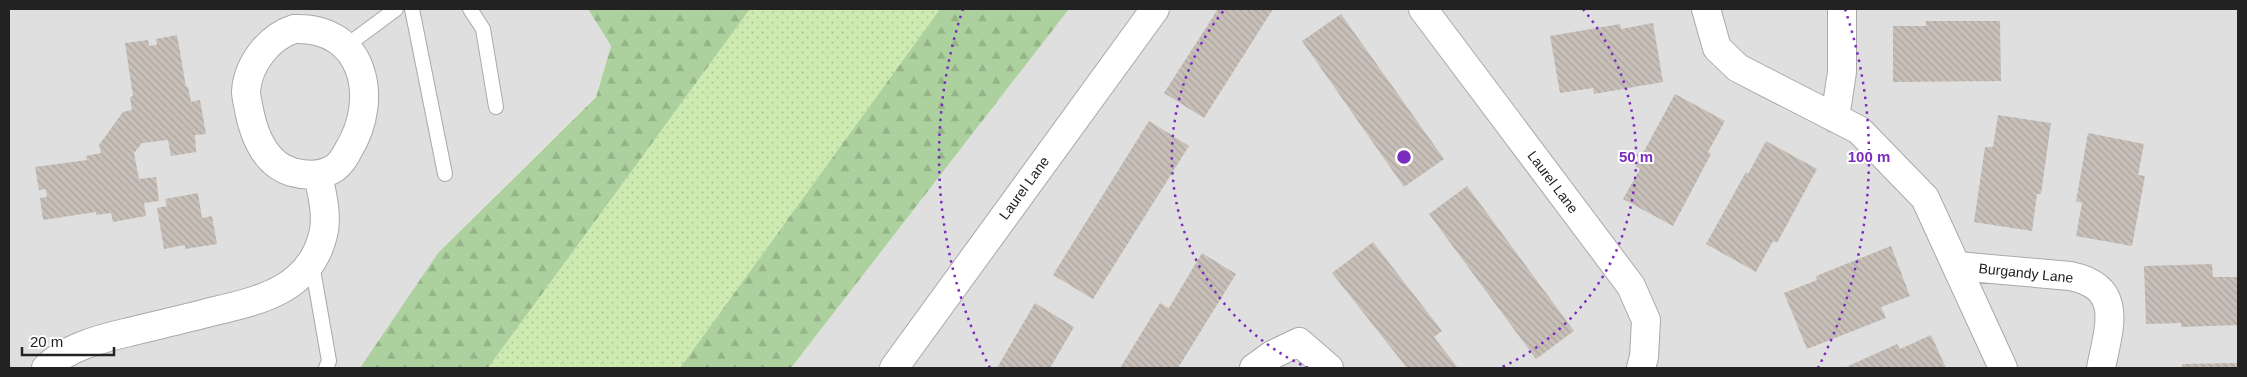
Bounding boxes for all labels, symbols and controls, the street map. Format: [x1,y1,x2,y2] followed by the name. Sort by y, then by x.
[1395,148,1413,166] centre of rings
[1524,148,1582,217] street label: Laurel Lane
[1619,148,1653,165] text: 50 m
[1848,148,1890,165] text: 100 m
[996,153,1052,223] street label: Laurel Lane
[1978,260,2074,286] street label: Burgandy Lane
[22,324,115,356] scale bar
[30,333,63,350] text: 20 m

